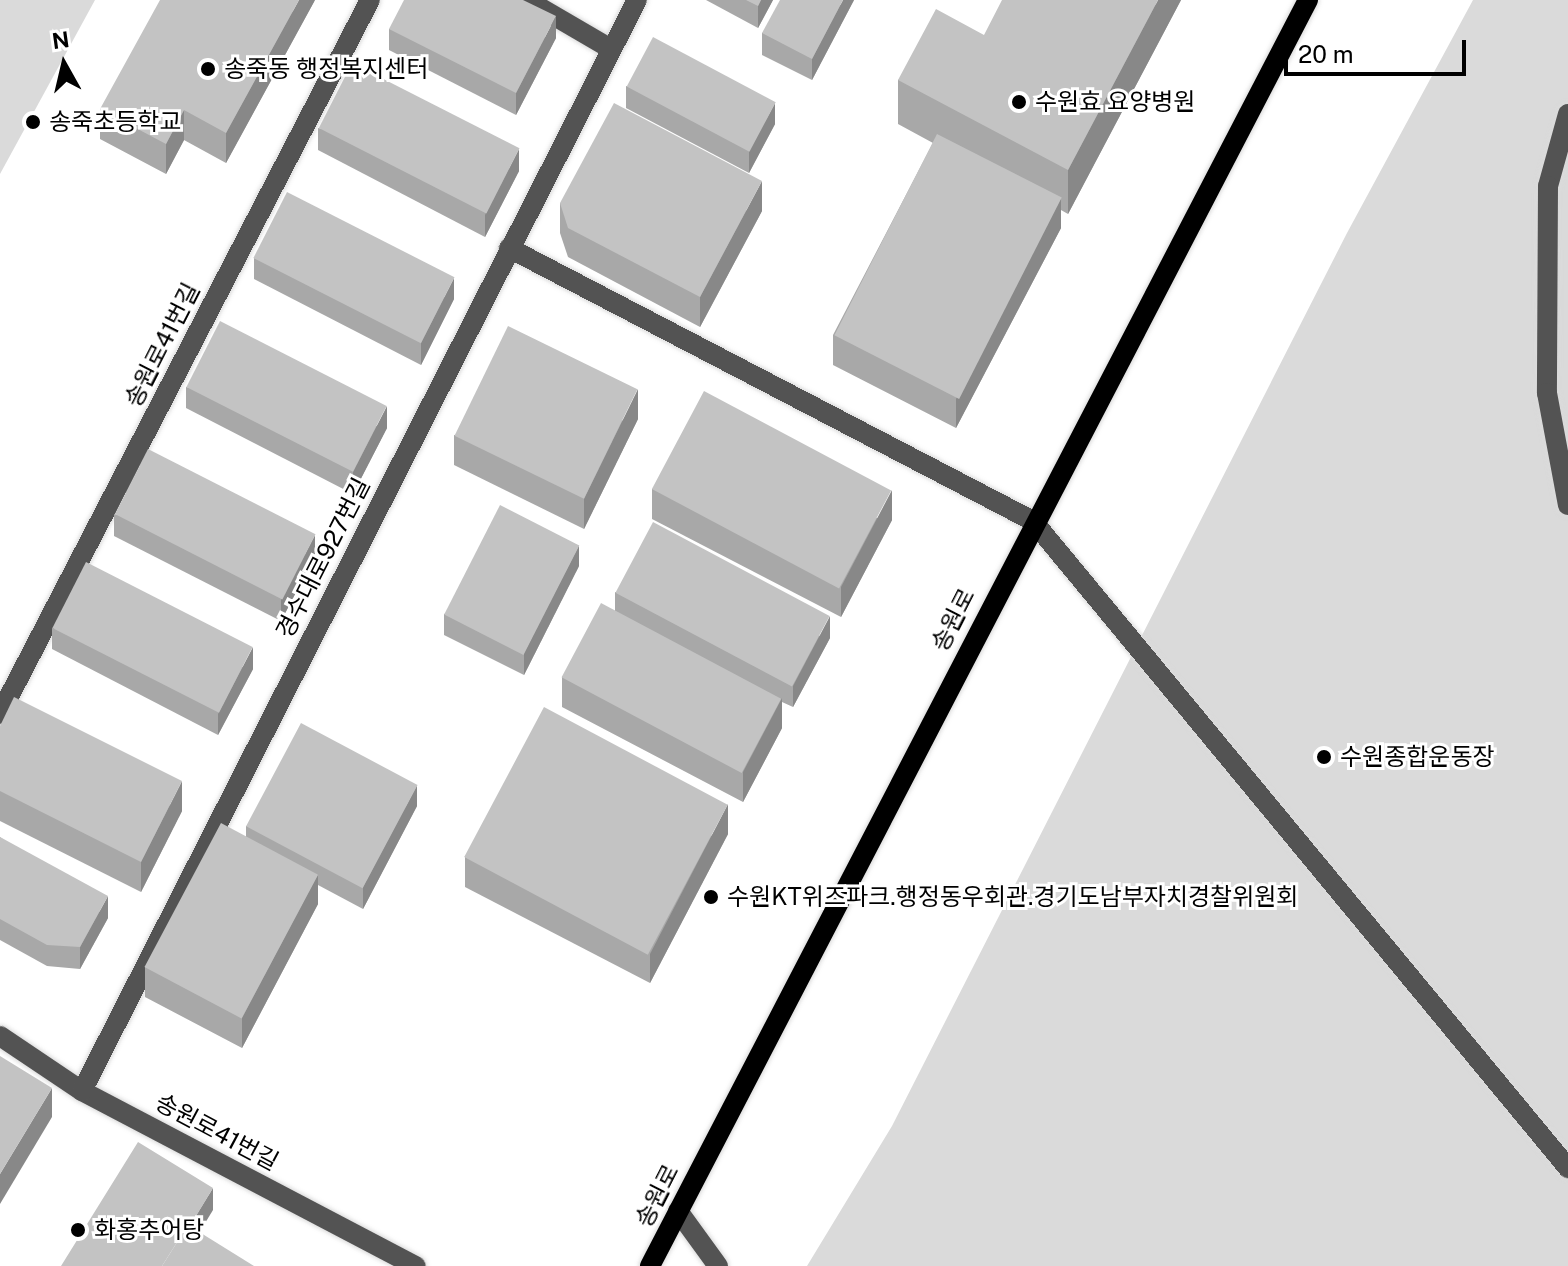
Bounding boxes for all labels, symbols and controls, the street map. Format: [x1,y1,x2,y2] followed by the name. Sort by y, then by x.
[24,24,104,104] north arrow
[1288,24,1470,74] scale bar
[50,26,71,54] text: N
[1298,40,1354,68] text: 20 m
[224,55,429,83] place label: 송죽동 행정복지센터
[199,60,217,78] marker: 송죽동 행정복지센터
[1035,88,1195,116] place label: 수원효 요양병원
[1010,93,1028,111] marker: 수원효 요양병원
[49,108,181,136] place label: 송죽초등학교
[24,113,42,131] marker: 송죽초등학교
[118,278,206,412] street label: 송원로41번길
[270,473,376,643] street label: 경수대로927번길
[925,584,981,656] street label: 송원로
[1340,743,1495,771] place label: 수원종합운동장
[1315,748,1333,766] marker: 수원종합운동장
[727,883,1298,911] place label: 수원KT위즈파크.행정동우회관.경기도남부자치경찰위원회
[702,888,720,906] marker: 수원KT위즈파크.행정동우회관.경기도남부자치경찰위원회
[151,1088,283,1176] street label: 송원로41번길
[629,1160,685,1232] street label: 송원로
[94,1216,204,1244] place label: 화홍추어탕
[69,1221,87,1239] marker: 화홍추어탕

